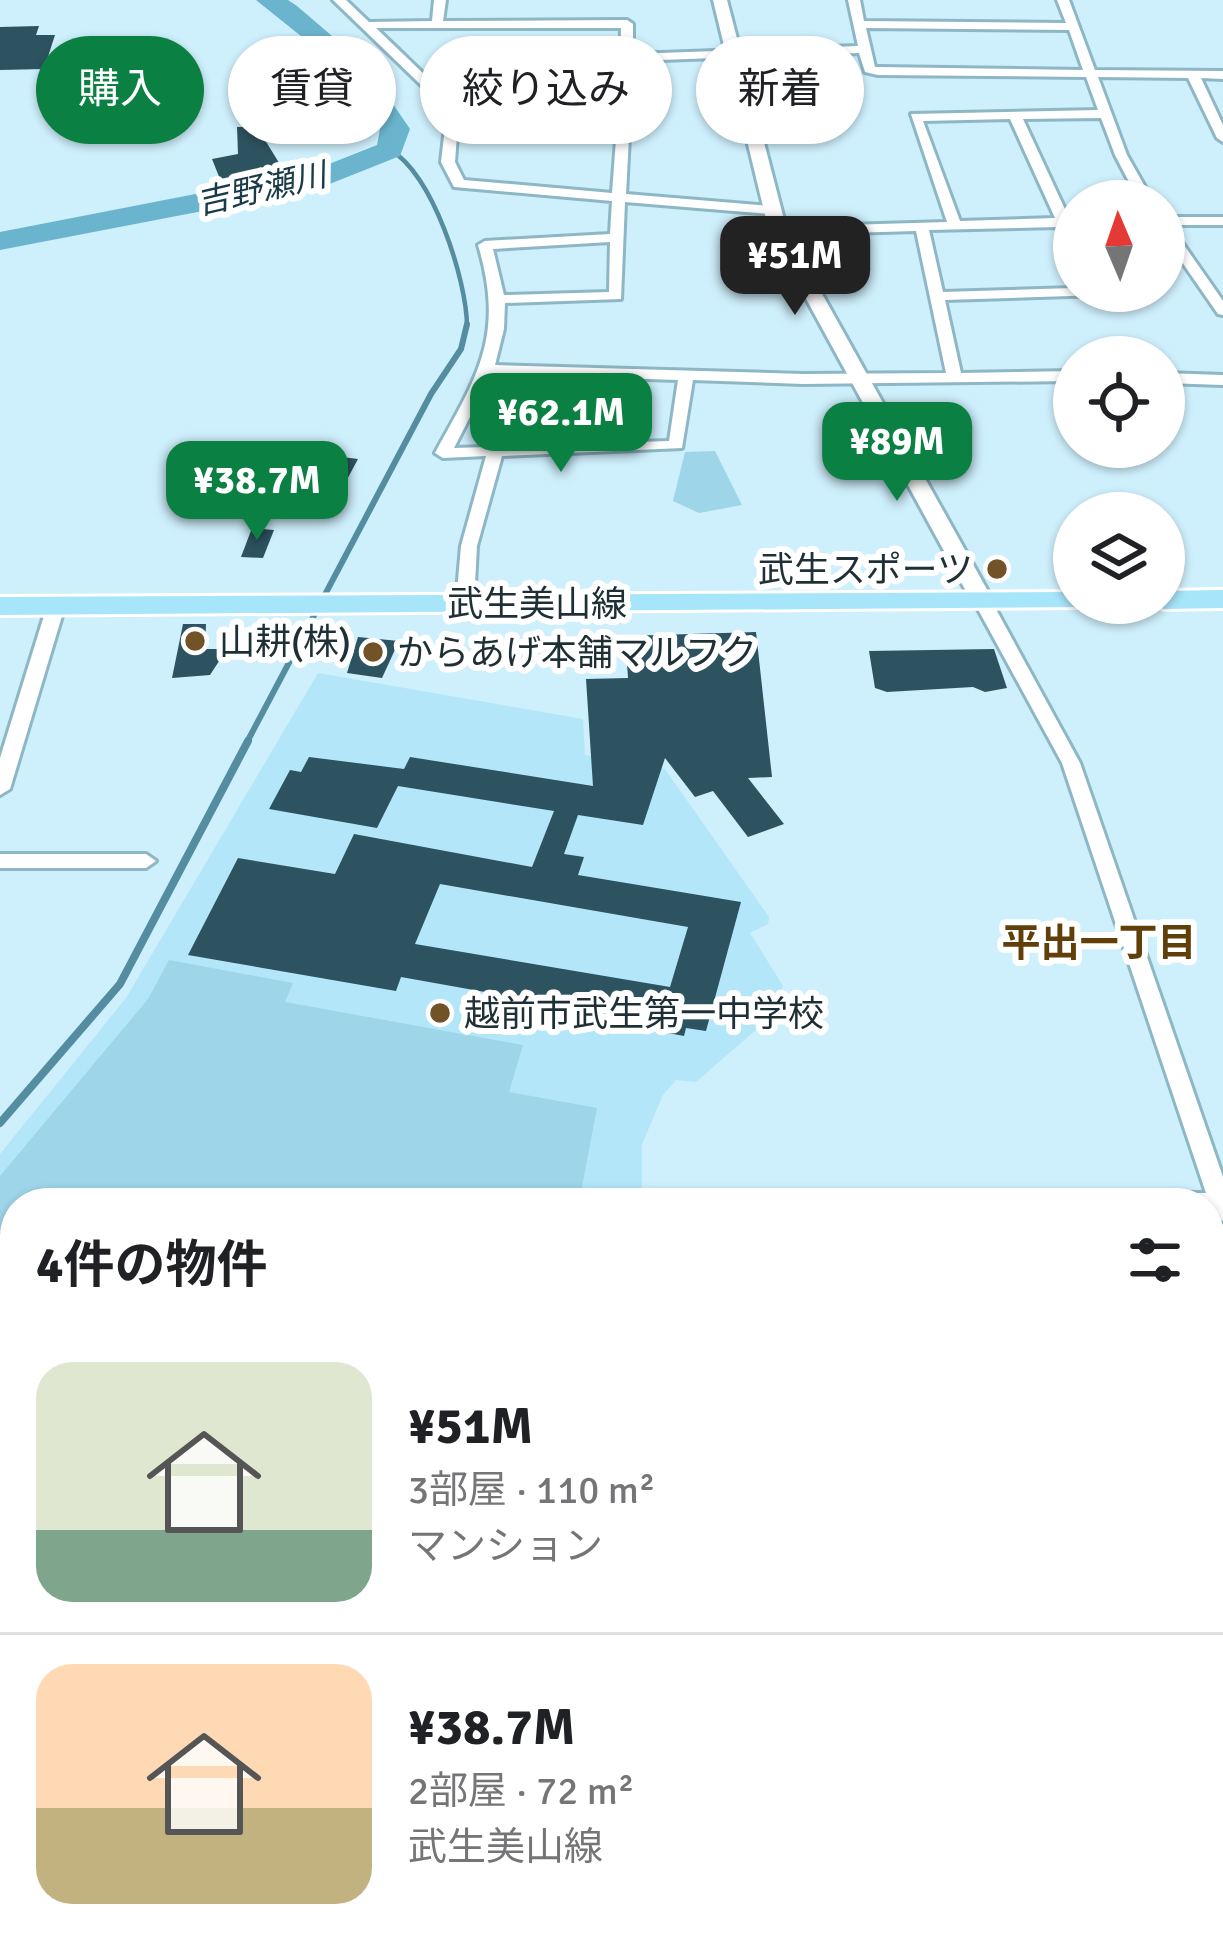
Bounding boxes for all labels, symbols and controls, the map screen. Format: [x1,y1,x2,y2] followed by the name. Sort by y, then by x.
[36,36,204,144] chip: 購入
[228,36,396,144] chip: 賃貸
[420,36,672,144] chip: 絞り込み
[696,36,864,144] chip: 新着
[192,154,333,224] water label: 吉野瀬川
[1053,180,1185,312] north arrow
[1053,180,1185,624] map controls
[724,216,866,318] pin: ¥51M
[747,231,843,279] text: ¥51M
[1053,336,1185,468] button: locate
[463,373,659,475] pin: ¥62.1M
[497,388,625,436] text: ¥62.1M
[826,402,968,504] pin: ¥89M
[849,417,945,465] text: ¥89M
[159,441,355,543] pin: ¥38.7M
[193,456,321,504] text: ¥38.7M
[1053,492,1185,624] button: layers
[758,548,973,593] place label: 武生スポーツ
[984,556,1010,582] marker: 武生スポーツ
[447,582,627,627] street label: 武生美山線
[219,620,351,665] place label: 山耕(株)
[182,628,208,654] marker: 山耕(株)
[397,631,757,676] place label: からあげ本舗マルフク
[360,639,386,665] marker: からあげ本舗マルフク
[1001,919,1197,967] district label: 平出一丁目
[464,992,824,1037] place label: 越前市武生第一中学校
[427,1000,453,1026] marker: 越前市武生第一中学校
[1122,1227,1188,1293] icon: filters
[36,1234,268,1297] text: 4件の物件
[408,1395,533,1458] text: ¥51M
[132,1410,276,1554] icon: home
[408,1466,655,1514] text: 3部屋 · 110 m²
[408,1522,603,1570] text: マンション
[408,1696,575,1759] text: ¥38.7M
[132,1712,276,1856] icon: home
[408,1767,634,1815] text: 2部屋 · 72 m²
[408,1823,603,1871] text: 武生美山線

